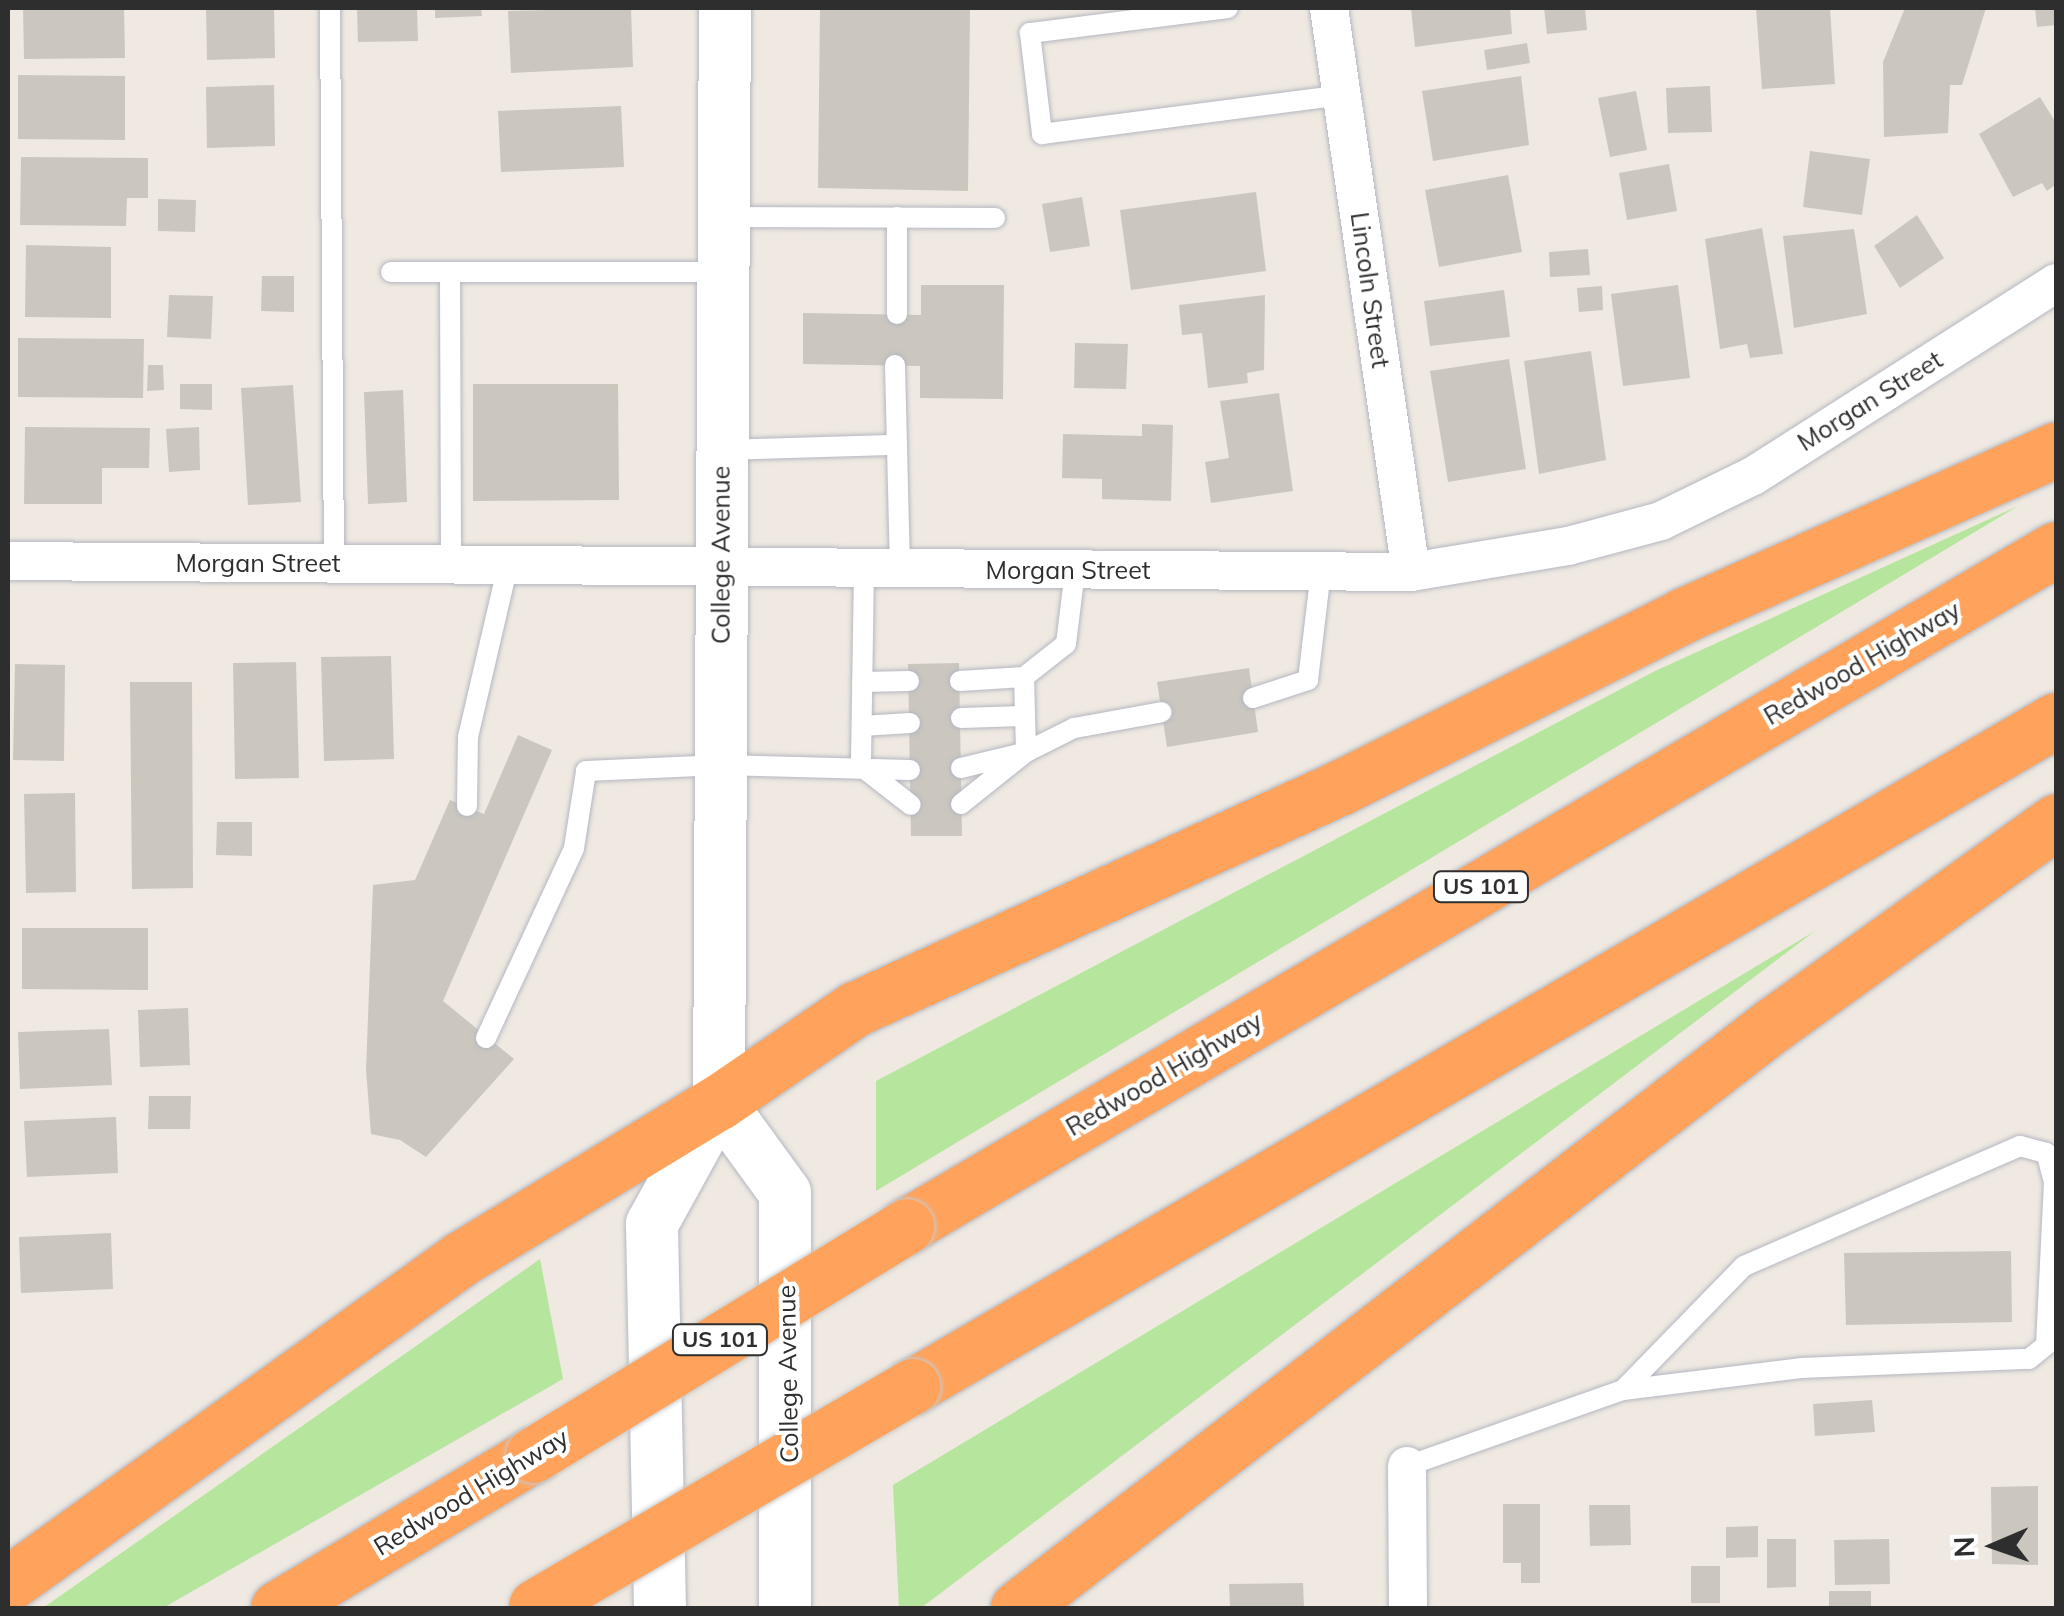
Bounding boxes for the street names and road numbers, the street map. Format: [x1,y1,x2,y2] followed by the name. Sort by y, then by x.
[1344,210,1396,370] street label: Lincoln Street
[1792,345,1948,457] street label: Morgan Street
[706,466,736,644] street label: College Avenue
[175,548,341,578] street label: Morgan Street
[985,555,1151,585] street label: Morgan Street
[1759,595,1965,731] street label: Redwood Highway
[1431,870,1531,904] road number: US 101
[1061,1006,1267,1142] street label: Redwood Highway
[771,1285,805,1463] street label: College Avenue
[670,1323,770,1357] road number: US 101
[368,1422,574,1562] street label: Redwood Highway

